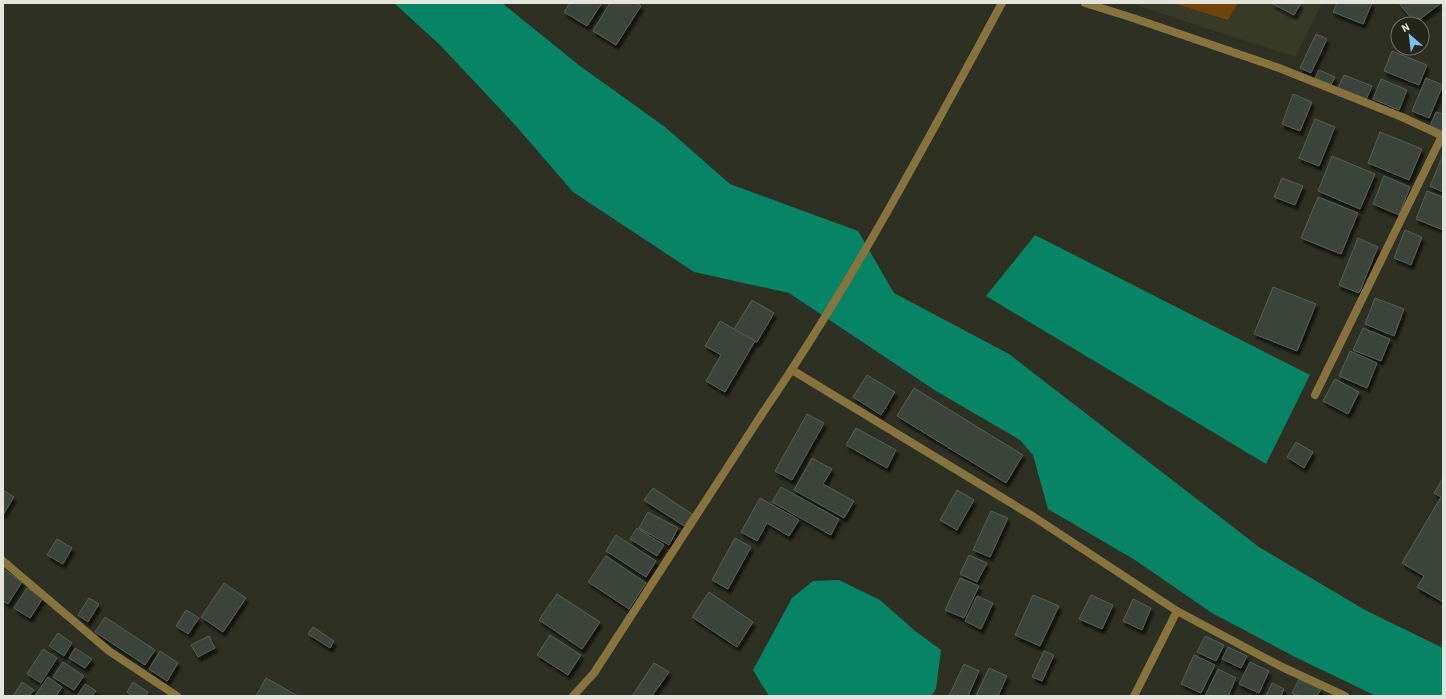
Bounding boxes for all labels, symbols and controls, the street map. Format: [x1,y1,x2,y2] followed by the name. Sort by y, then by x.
[1390,16,1430,56] north arrow
[1399,19,1412,36] text: N

